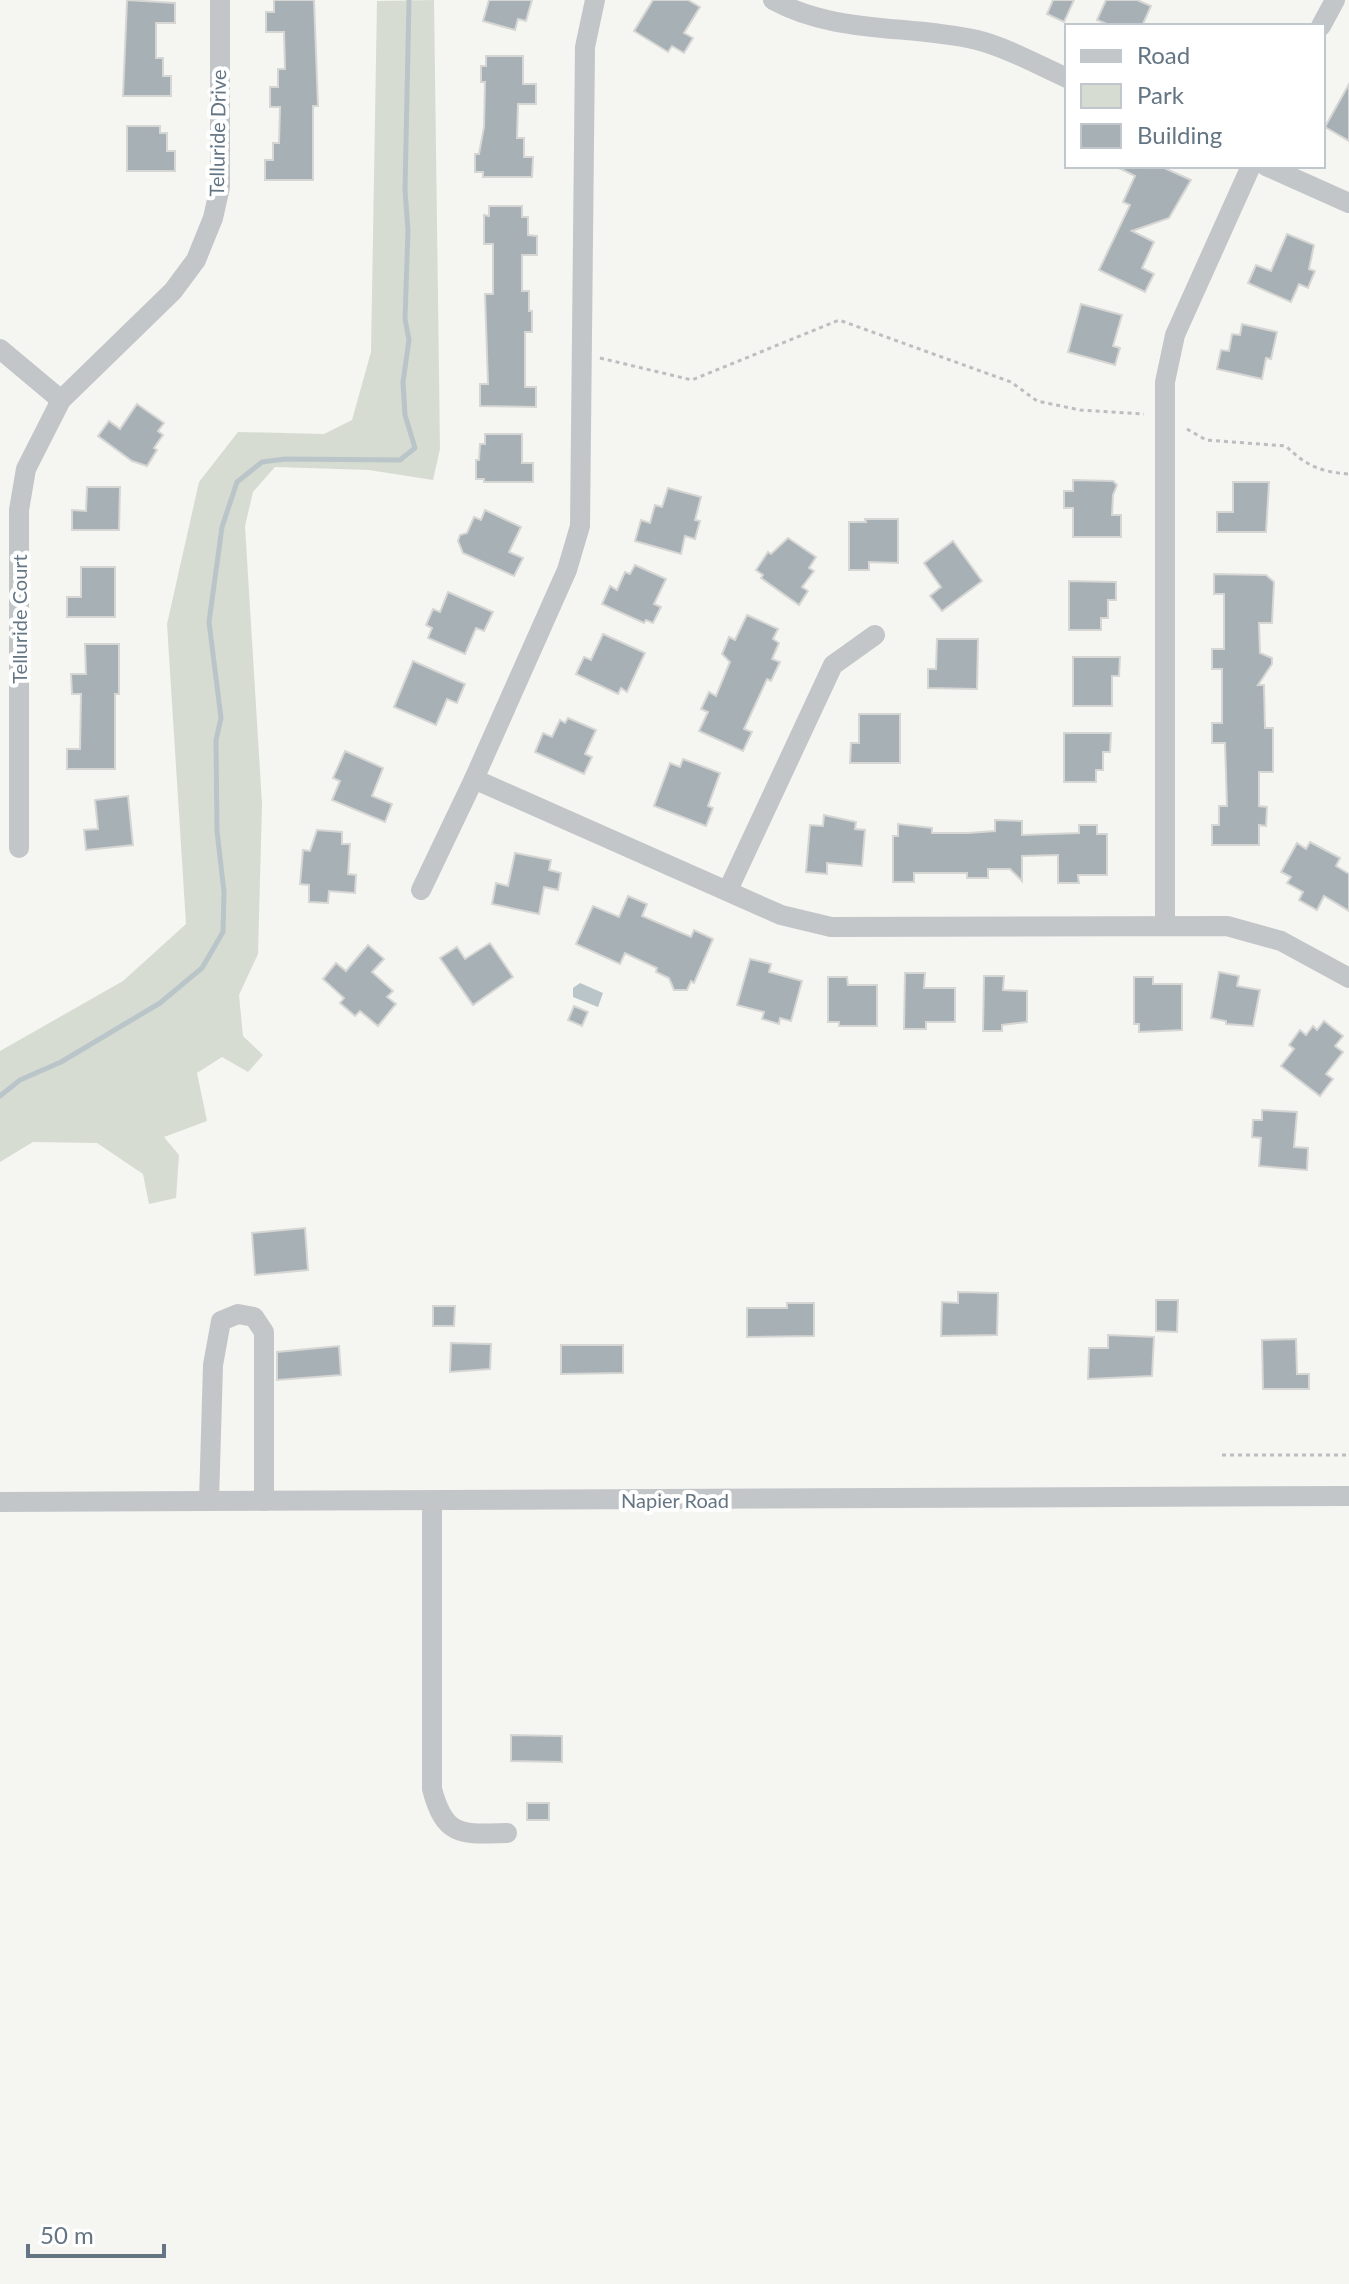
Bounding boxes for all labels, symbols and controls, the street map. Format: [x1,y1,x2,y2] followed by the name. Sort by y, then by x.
[1065,24,1325,168] legend
[1137,40,1190,69] text: Road
[204,69,230,197] street label: Telluride Drive
[1137,80,1185,109] text: Park
[1137,120,1222,149] text: Building
[7,554,31,684] street label: Telluride Court
[621,1488,729,1512] street label: Napier Road
[28,2208,164,2258] scale bar
[40,2220,94,2249] text: 50 m

